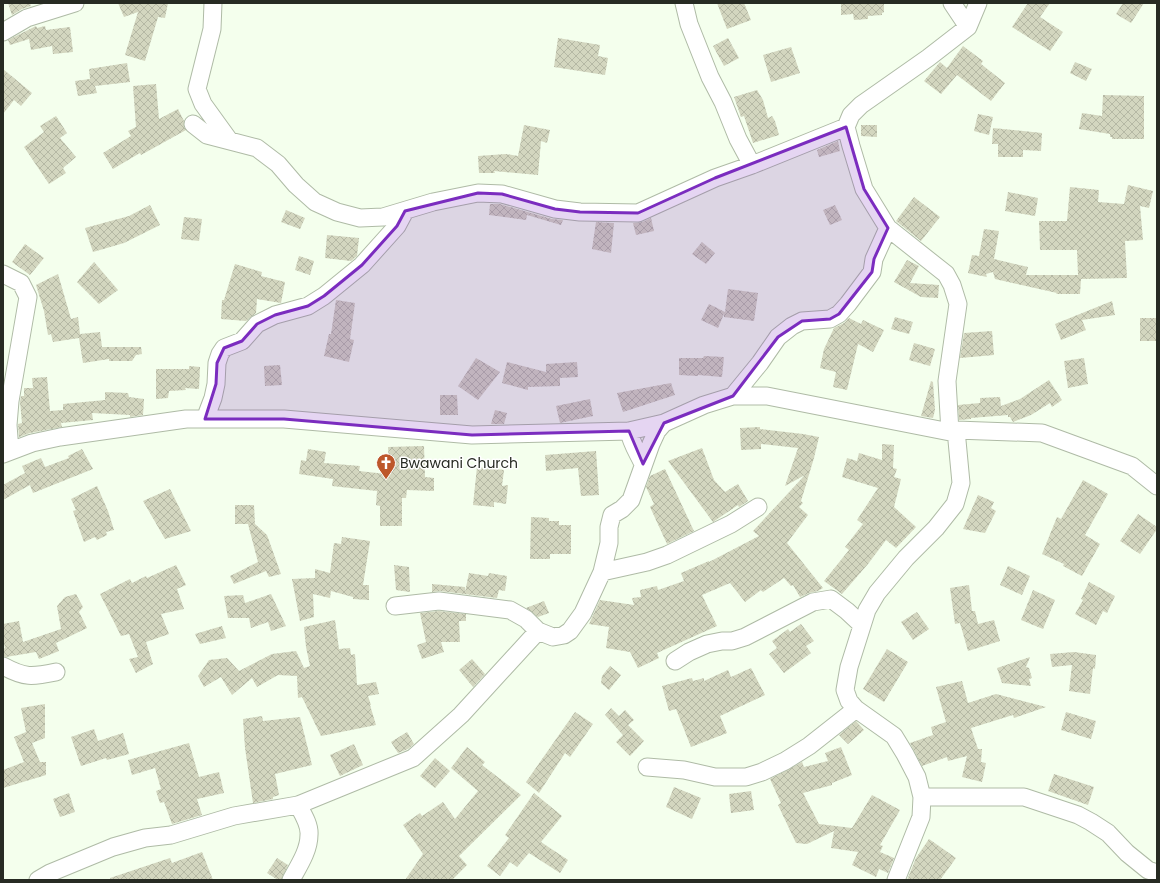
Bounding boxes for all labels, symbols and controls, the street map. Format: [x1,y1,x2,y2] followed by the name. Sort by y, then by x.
[375,452,397,480] church icon: Bwawani Church
[400,453,518,473] place label: Bwawani Church

